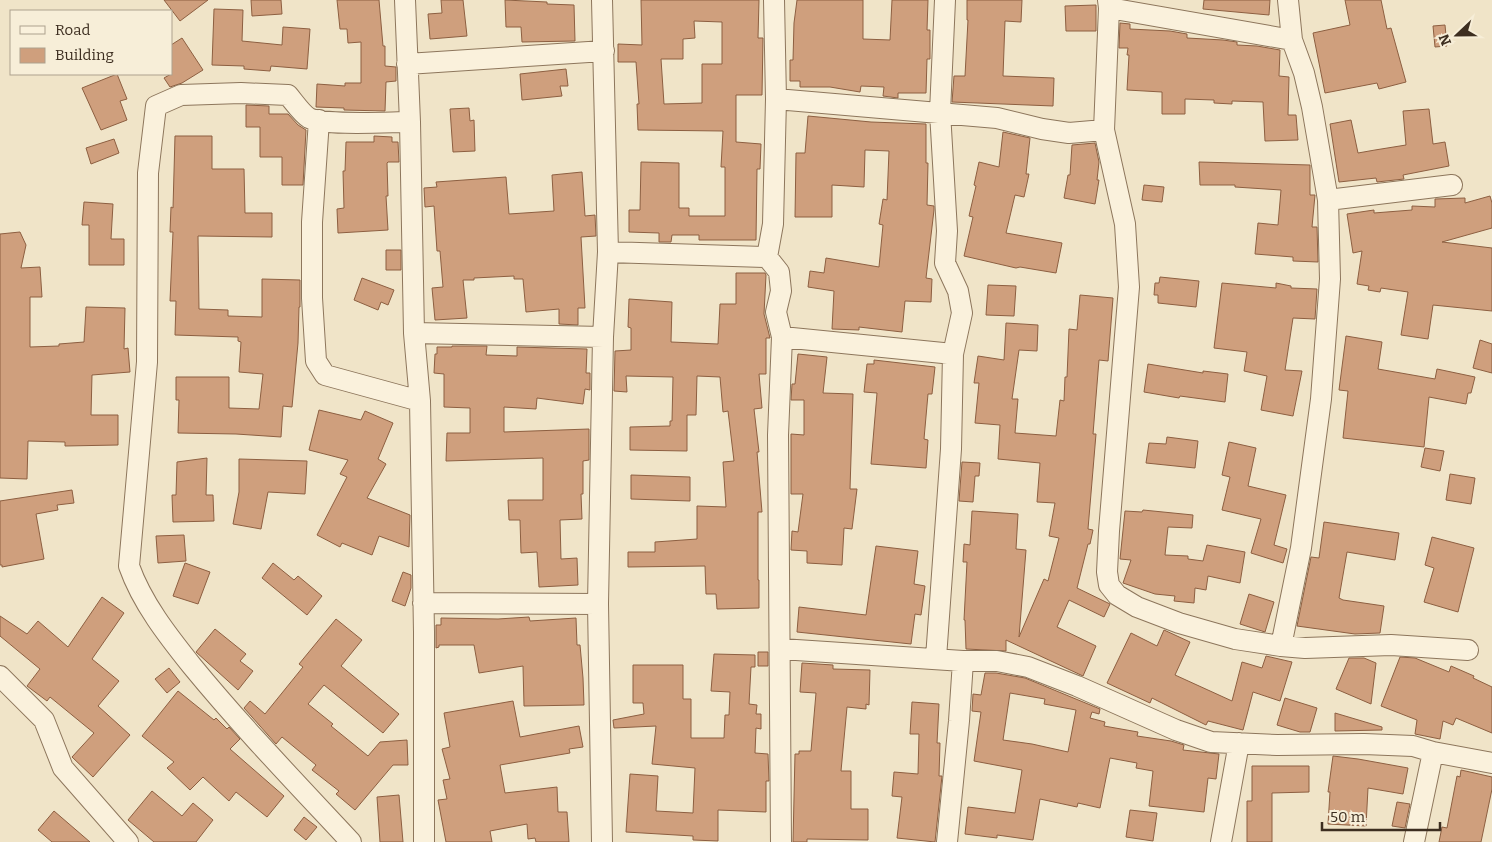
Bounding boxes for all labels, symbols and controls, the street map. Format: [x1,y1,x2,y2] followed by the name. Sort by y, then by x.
[10,10,172,75] legend
[1432,10,1482,60] north arrow
[55,21,90,39] text: Road
[1435,31,1455,48] text: N
[55,46,114,64] text: Building
[1322,800,1440,832] scale bar
[1330,808,1366,826] text: 50 m

